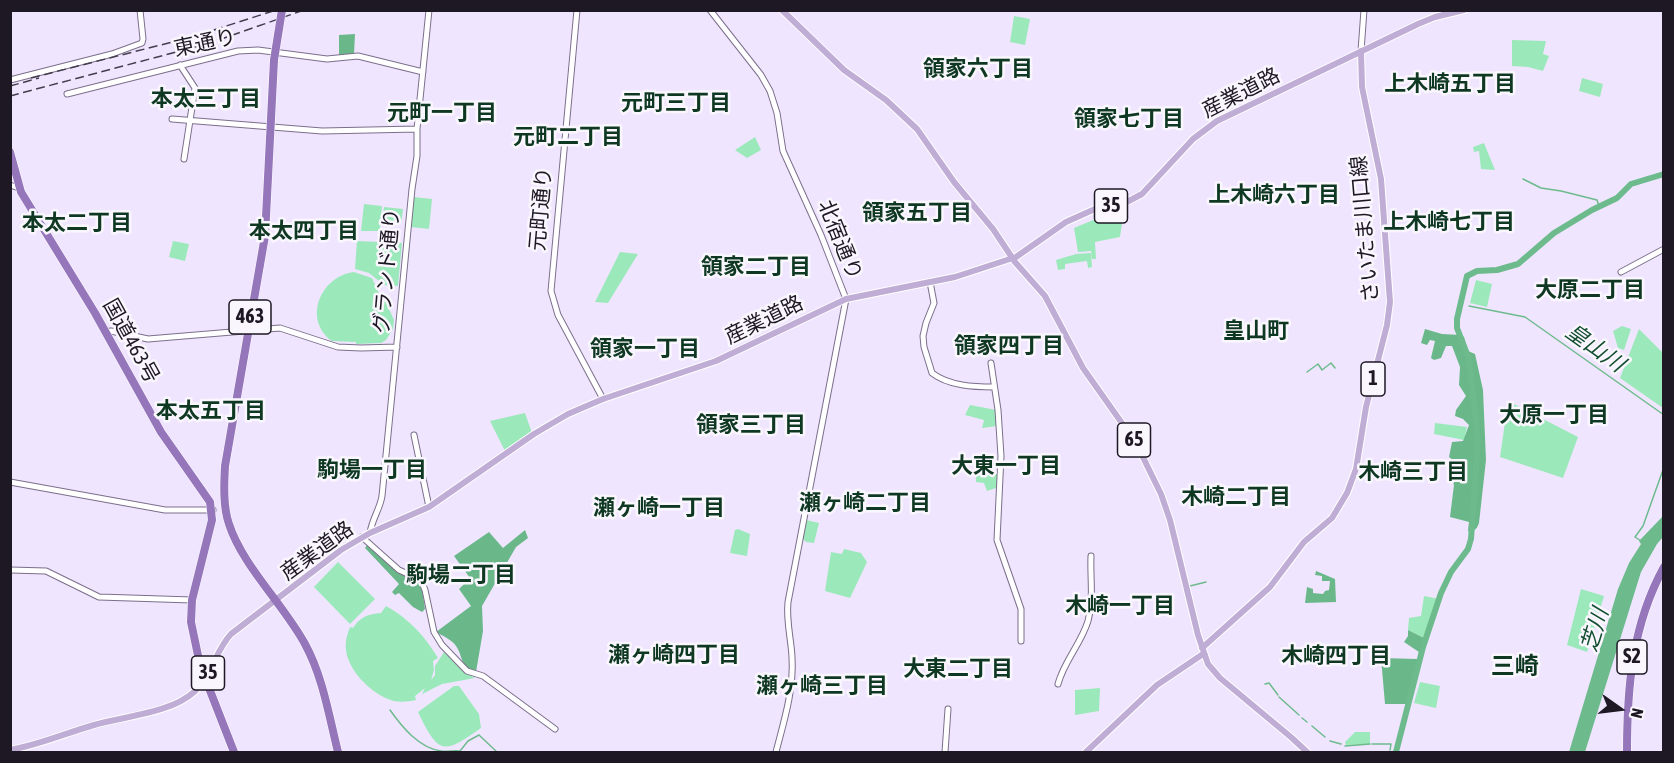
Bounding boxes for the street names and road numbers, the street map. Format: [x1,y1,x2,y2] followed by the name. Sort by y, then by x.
[172,24,238,62] street label: 東通り
[1198,63,1284,123] street label: 産業道路
[1346,155,1384,303] street label: さいたま川口線
[525,166,557,252] street label: 元町通り
[1094,189,1128,223] road number: 35
[813,196,867,284] street label: 北宿通り
[369,207,405,335] street label: グランド通り
[721,290,807,350] street label: 産業道路
[98,294,164,388] street label: 国道463号
[229,300,271,334] road number: 463
[1361,362,1385,396] road number: 1
[1118,423,1150,457] road number: 65
[276,516,358,586] street label: 産業道路
[1617,640,1647,674] road number: S2
[192,656,224,690] road number: 35

